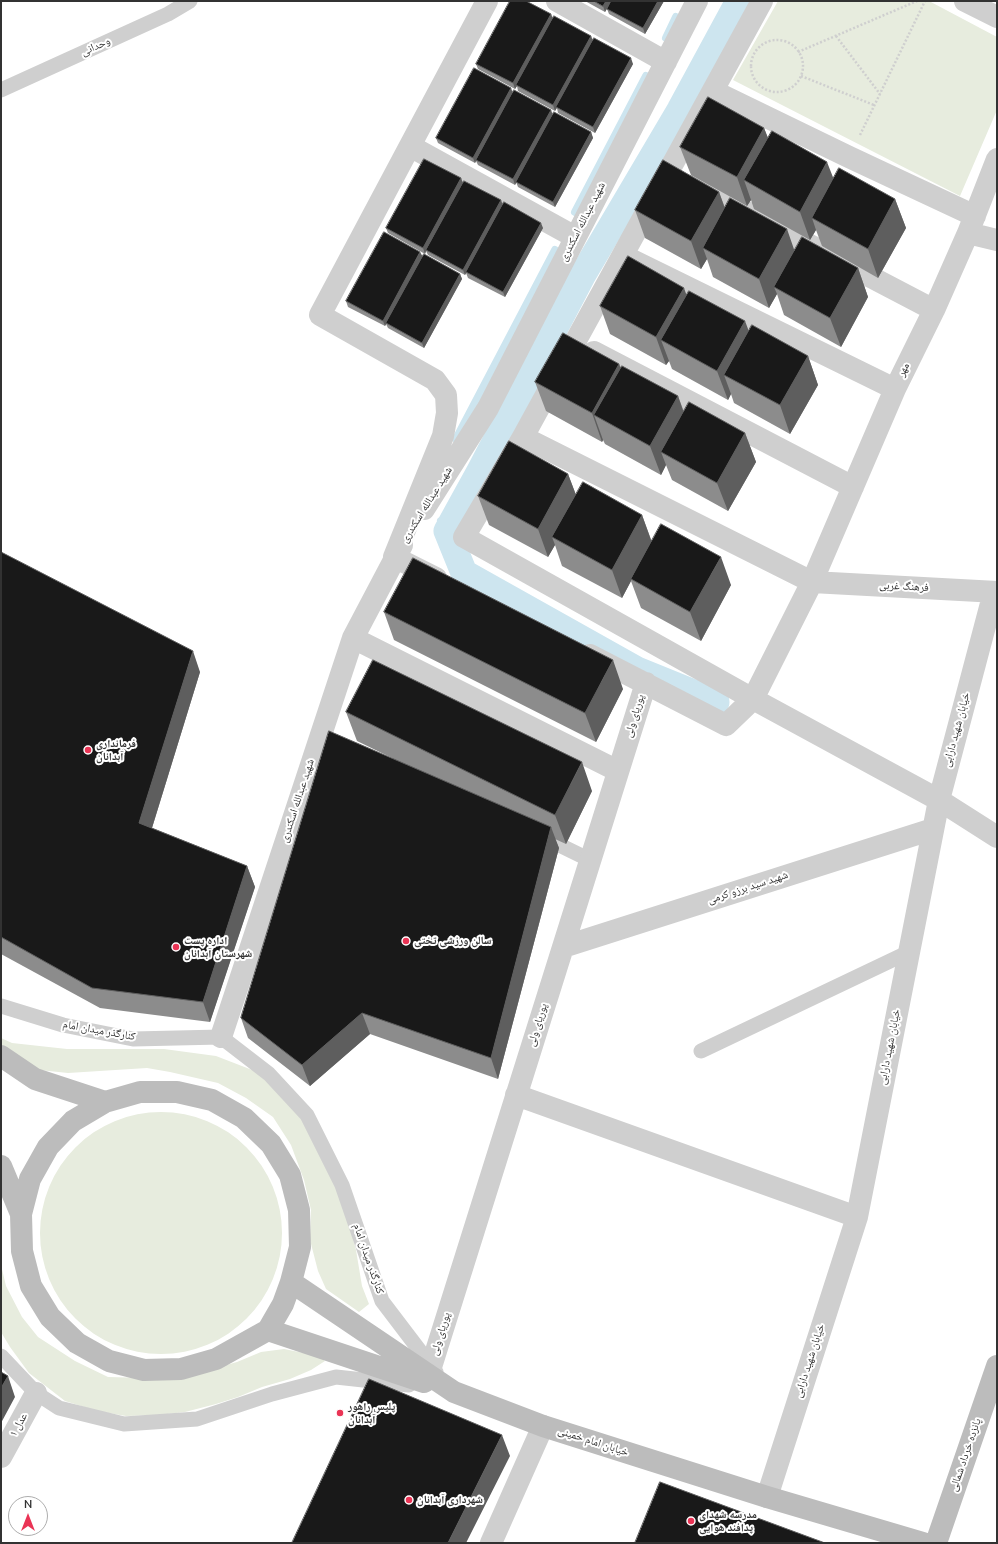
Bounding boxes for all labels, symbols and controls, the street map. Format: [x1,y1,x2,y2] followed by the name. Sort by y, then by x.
[79,35,113,59] street label: وحدانی
[557,180,609,264] street label: شهید عبدالله اسکندری
[895,361,913,379] street label: مهر
[398,465,456,545] street label: شهید عبدالله اسکندری
[879,579,929,595] street label: فرهنگ غربی
[941,691,973,769] street label: خیابان شهید دارابی
[622,693,648,739] street label: پوریای ولی
[96,737,136,763] place label: فرمانداری آبدانان
[83,745,93,755] marker: فرمانداری آبدانان
[278,757,318,845] street label: شهید عبدالله اسکندری
[706,869,790,907] street label: شهید سید برزو کرمی
[184,934,252,960] place label: اداره پست شهرستان آبدانان
[414,934,491,948] place label: سالن ورزشی تختی
[401,936,411,946] marker: سالن ورزشی تختی
[171,942,181,952] marker: اداره پست شهرستان آبدانان
[525,1002,551,1048] street label: پوریای ولی
[876,1008,904,1086] street label: خیابان شهید دارابی
[62,1018,136,1044] street label: کنارگذر میدان امام
[350,1222,386,1296] street label: کنارگذر میدان امام
[428,1311,454,1357] street label: پوریای ولی
[792,1322,828,1400] street label: خیابان شهید دارابی
[348,1400,395,1426] place label: پلیس راهور آبدانان
[335,1408,345,1418] marker: پلیس راهور آبدانان
[7,1411,31,1439] street label: عدل ۱
[947,1417,985,1493] street label: پانزده خرداد شمالی
[556,1424,630,1460] street label: خیابان امام خمینی
[417,1493,483,1507] place label: شهرداری آبدانان
[404,1495,414,1505] marker: شهرداری آبدانان
[8,1496,48,1536] north arrow
[24,1497,32,1512] text: N
[699,1508,757,1534] place label: مدرسه شهدای پدافند هوایی
[686,1516,696,1526] marker: مدرسه شهدای پدافند هوایی

